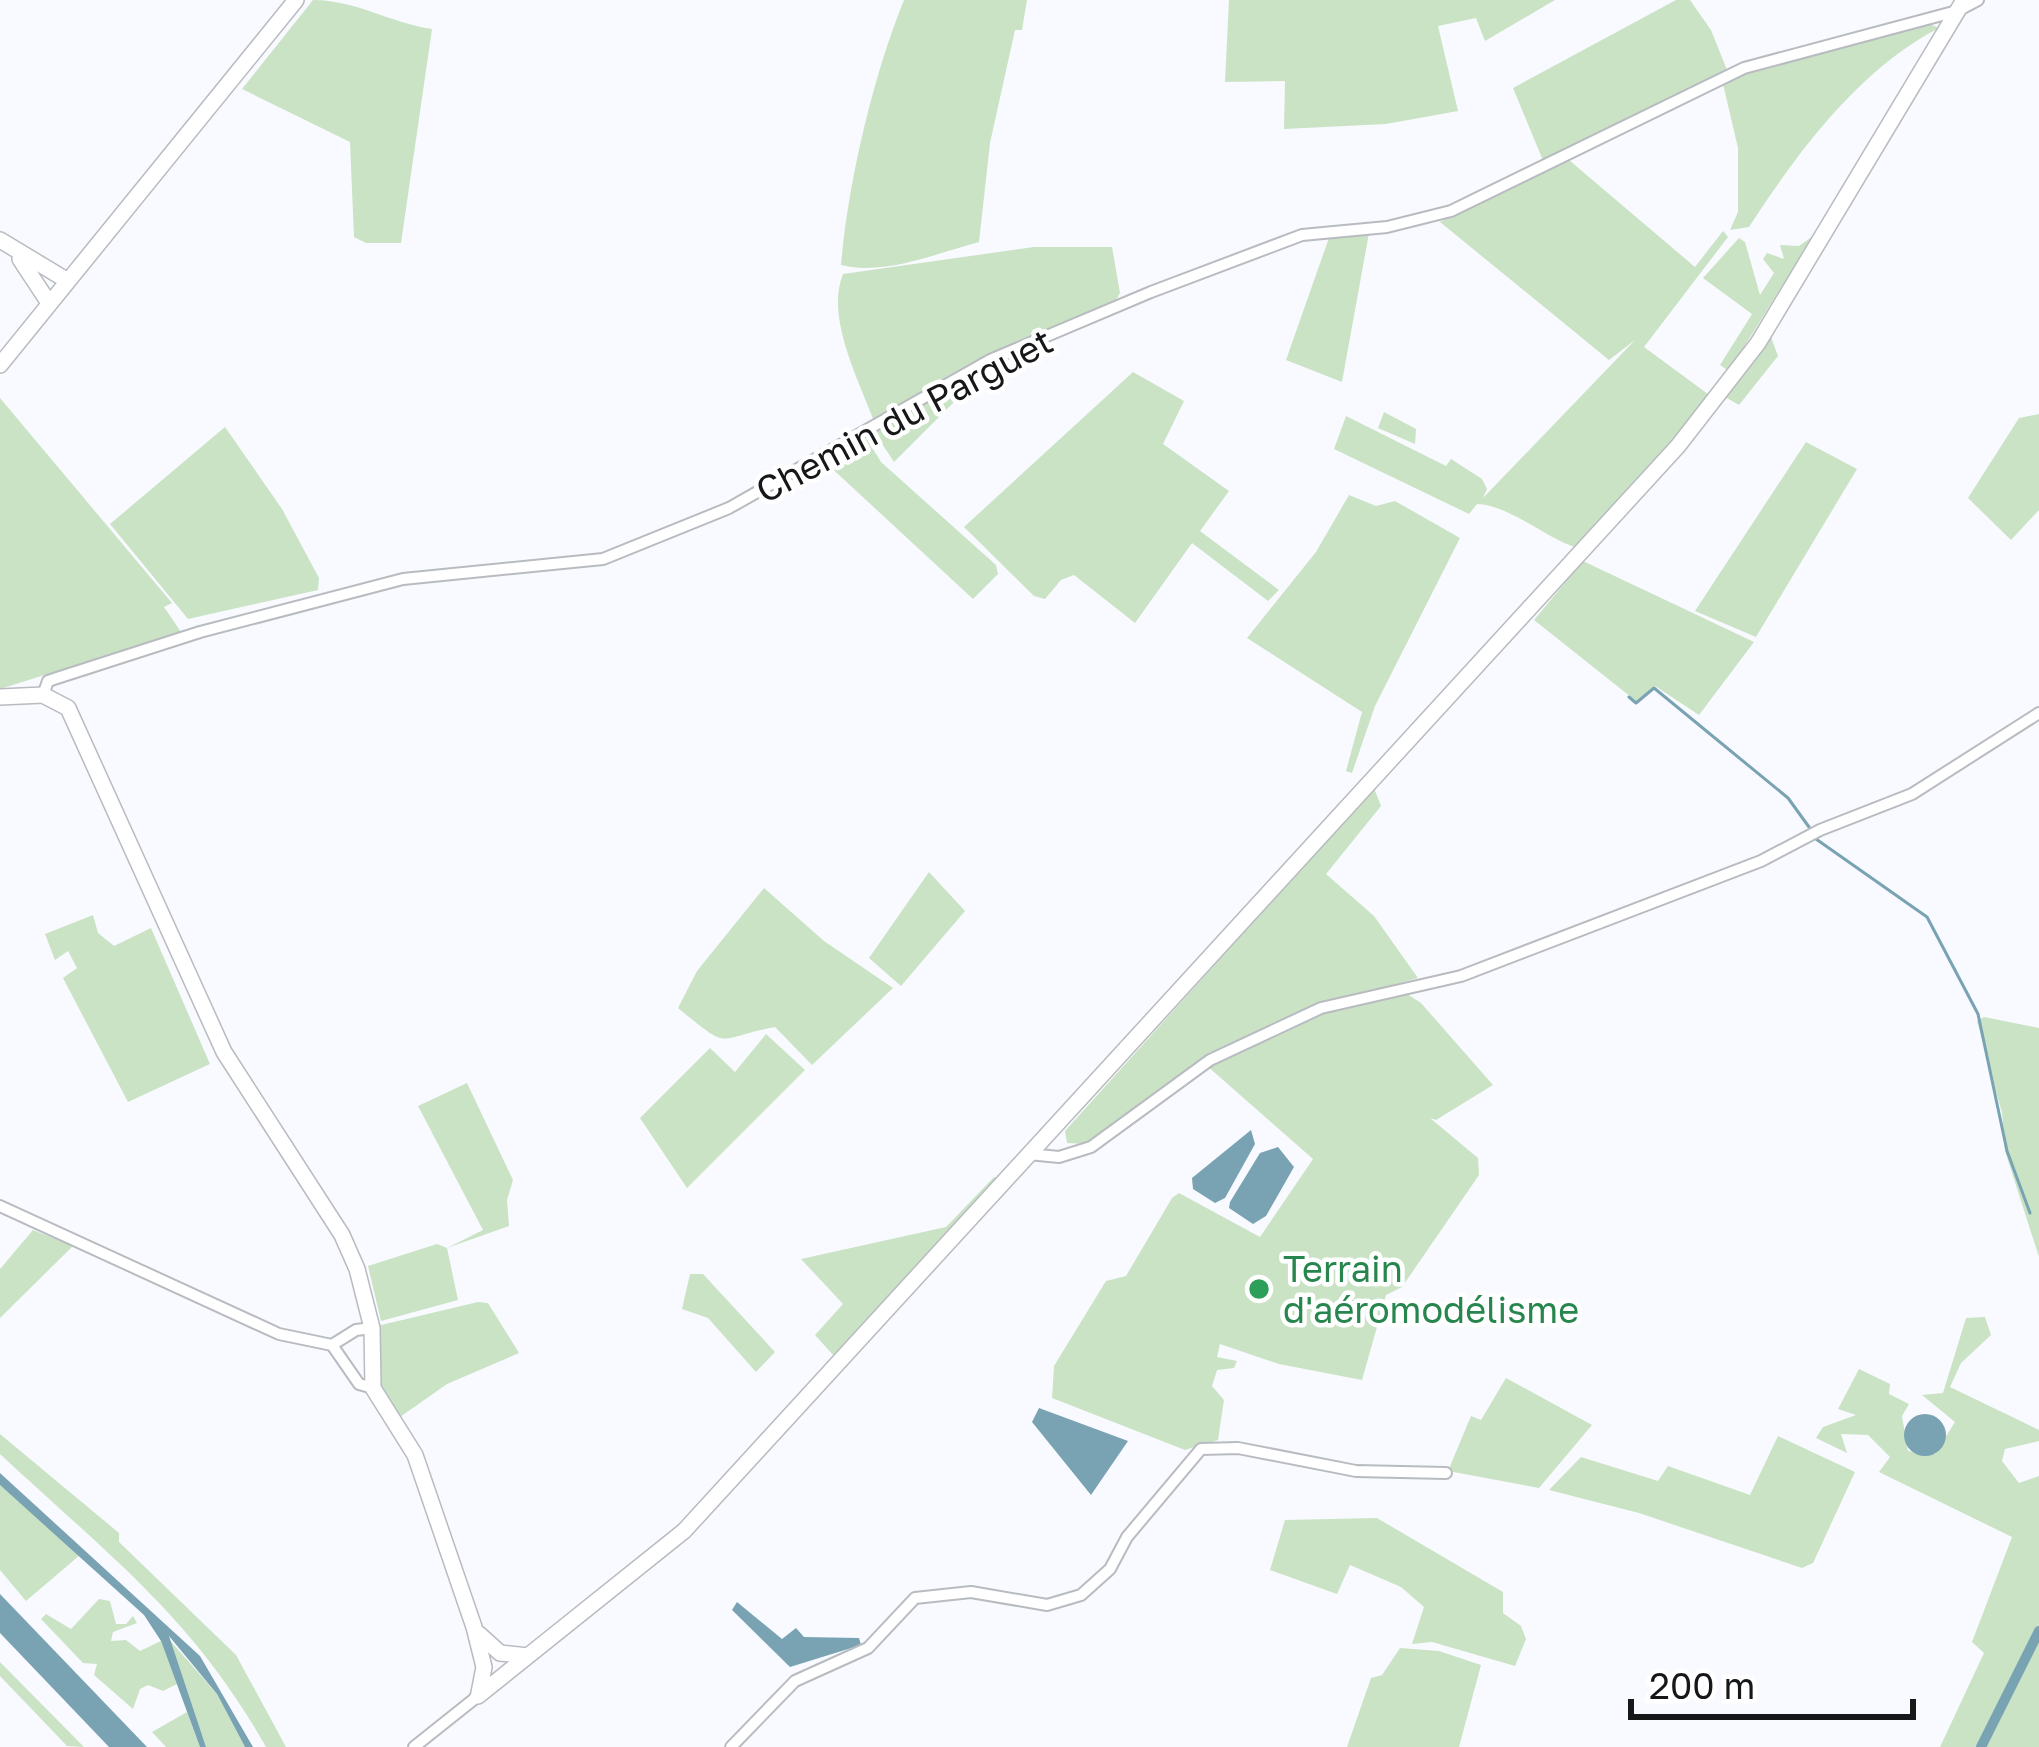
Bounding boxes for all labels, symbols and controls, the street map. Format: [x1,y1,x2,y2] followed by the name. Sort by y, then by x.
[748,319,1060,511] street label: Chemin du Parguet
[1283,1247,1579,1331] place label: Terrain d'aéromodélisme
[1246,1276,1272,1302] marker: Terrain d'aéromodélisme
[1631,1645,1913,1719] scale bar
[1649,1664,1755,1707] text: 200 m

